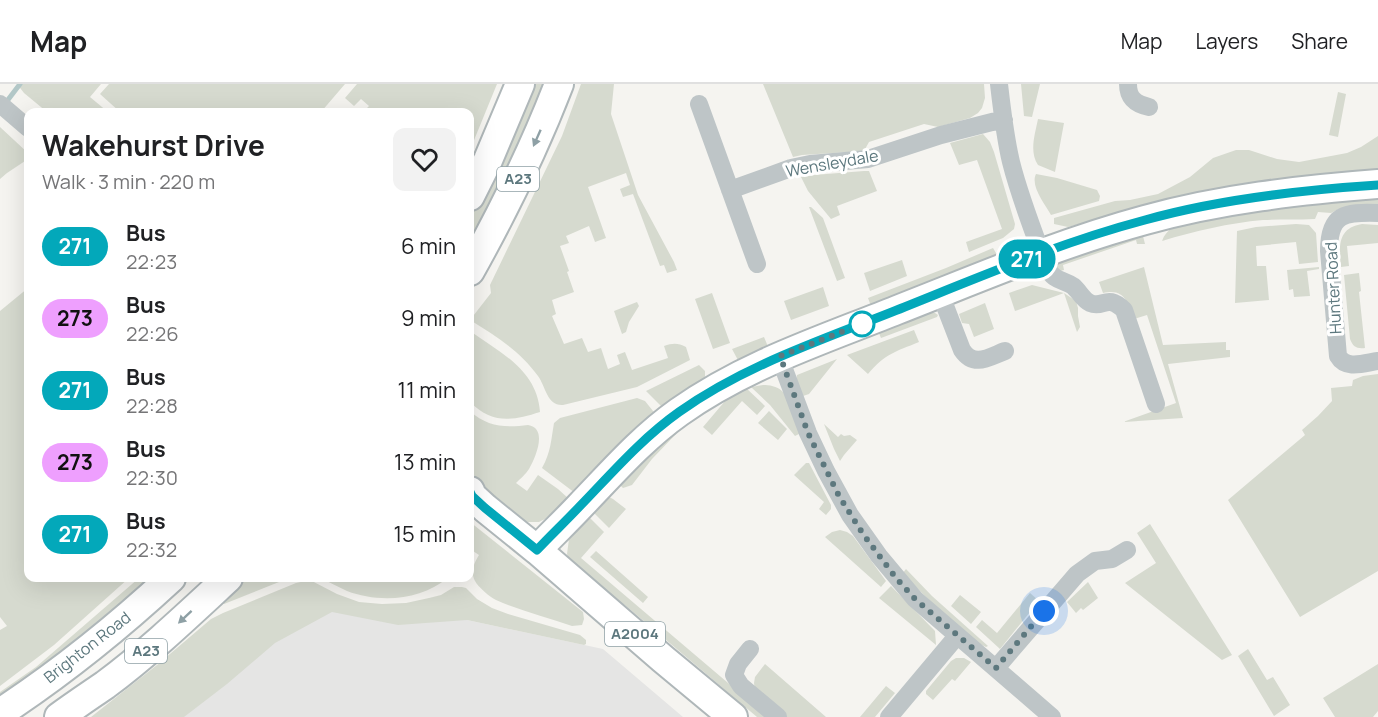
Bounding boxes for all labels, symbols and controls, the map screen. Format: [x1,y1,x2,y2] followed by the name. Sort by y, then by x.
[30,22,87,60] text: Map
[1121,27,1162,55] text: Map
[1195,27,1258,55] text: Layers
[1291,27,1348,55] text: Share
[42,126,265,164] text: Wakehurst Drive
[393,128,456,191] button: heart
[533,130,542,147] one-way arrow
[784,144,880,182] street label: Wensleydale
[497,167,539,191] road number: A23
[42,168,215,195] text: Walk · 3 min · 220 m
[126,218,166,248] text: Bus
[401,231,456,261] text: 6 min
[59,232,91,260] text: 271
[992,240,1062,279] line badge: 271
[1320,241,1346,335] street label: Hunter Road
[1011,245,1043,273] text: 271
[126,248,177,275] text: 22:23
[126,290,166,320] text: Bus
[401,303,456,333] text: 9 min
[57,304,93,332] text: 273
[849,311,875,337] unlabelled marker
[126,320,179,347] text: 22:26
[126,362,166,392] text: Bus
[398,375,456,405] text: 11 min
[59,376,91,404] text: 271
[126,392,178,419] text: 22:28
[126,434,166,464] text: Bus
[394,447,456,477] text: 13 min
[57,448,93,476] text: 273
[126,464,178,491] text: 22:30
[126,506,166,536] text: Bus
[393,519,456,549] text: 15 min
[59,520,91,548] text: 271
[126,536,177,563] text: 22:32
[1029,596,1059,626] your location
[39,606,135,688] street label: Brighton Road
[178,610,192,624] one-way arrow
[605,622,665,646] road number: A2004
[125,639,167,663] road number: A23

